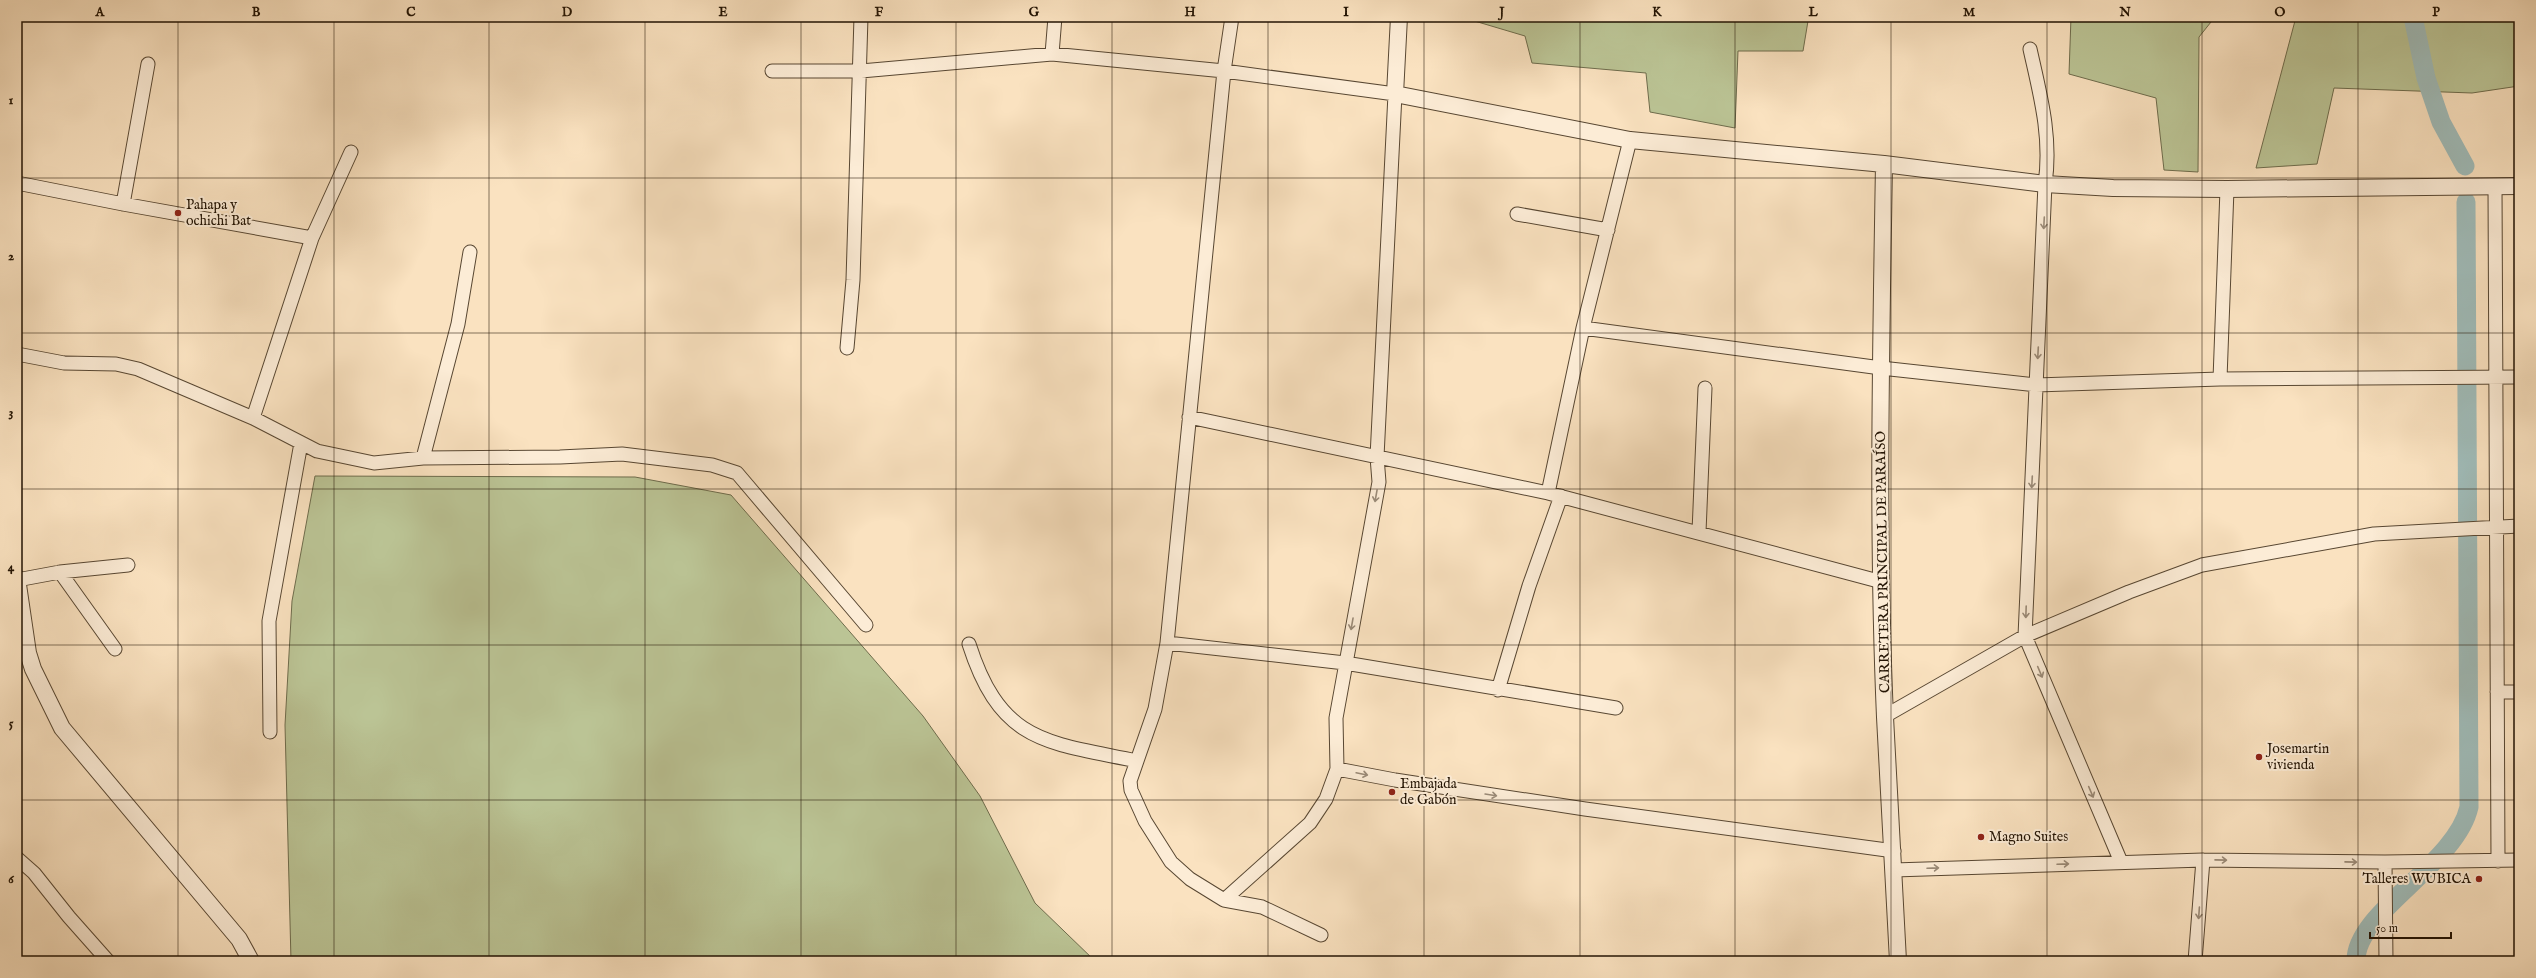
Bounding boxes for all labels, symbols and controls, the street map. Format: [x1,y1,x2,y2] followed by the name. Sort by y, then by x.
[95,4,106,21] text: A
[252,4,261,21] text: B
[406,4,416,21] text: C
[562,4,573,21] text: D
[718,4,728,21] text: E
[875,4,884,21] text: F
[1029,4,1040,21] text: G
[1184,4,1196,21] text: H
[1343,4,1349,21] text: I
[1497,4,1505,21] text: J
[1652,4,1662,21] text: K
[1807,4,1818,21] text: L
[1963,4,1976,21] text: M
[2118,4,2131,21] text: N
[2275,4,2286,21] text: O
[2432,4,2440,21] text: P
[9,92,14,109] text: 1
[186,196,251,230] place label: Pahapa y ochichi Bat
[173,208,183,218] marker: Pahapa y ochichi Bat
[2040,216,2047,229] one-way arrow
[8,248,14,265] text: 2
[2034,346,2042,359] one-way arrow
[9,404,14,421] text: 3
[1871,430,1894,693] street label: CARRETERA PRINCIPAL DE PARAÍSO
[2028,476,2035,489] one-way arrow
[1372,489,1380,502] one-way arrow
[8,559,15,576] text: 4
[2022,605,2030,618] one-way arrow
[1348,617,1356,630] one-way arrow
[2037,665,2045,677] one-way arrow
[9,715,14,732] text: 5
[2265,740,2330,774] place label: Josemartin vivienda
[2254,752,2264,762] marker: Josemartin vivienda
[1356,771,1369,779] one-way arrow
[1400,775,1458,809] place label: Embajada de Gabón
[2088,785,2095,797] one-way arrow
[1387,787,1397,797] marker: Embajada de Gabón
[1484,791,1497,799] one-way arrow
[1989,828,2068,846] place label: Magno Suites
[1976,832,1986,842] marker: Magno Suites
[2214,856,2227,864] one-way arrow
[2344,858,2357,866] one-way arrow
[2056,860,2069,868] one-way arrow
[1926,865,1939,872] one-way arrow
[2363,870,2472,888] place label: Talleres WUBICA
[8,871,14,888] text: 6
[2474,874,2484,884] marker: Talleres WUBICA
[2196,906,2203,919] one-way arrow
[2370,914,2451,940] scale bar
[2376,921,2398,936] text: 50 m

